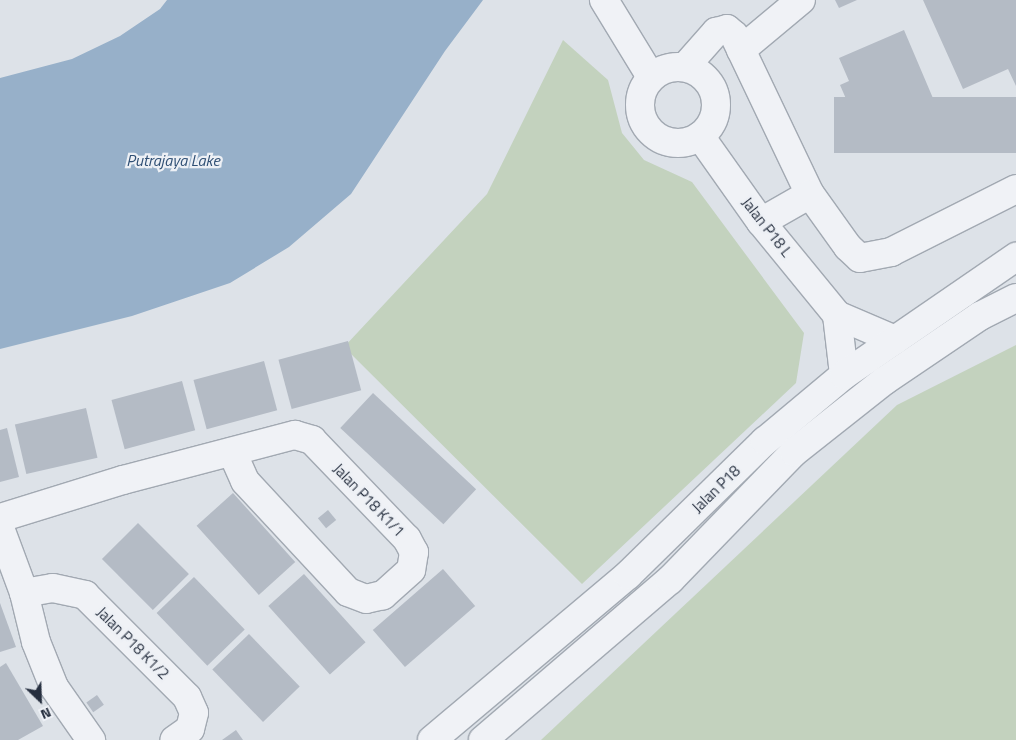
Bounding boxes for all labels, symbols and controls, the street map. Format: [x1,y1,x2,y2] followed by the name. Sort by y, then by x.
[126,150,220,170] water label: Putrajaya Lake
[738,194,796,260] street label: Jalan P18 L
[330,460,408,540] street label: Jalan P18 K1/1
[688,462,744,516] street label: Jalan P18
[93,603,173,683] street label: Jalan P18 K1/2
[15,675,65,725] north arrow
[38,703,55,726] text: N

